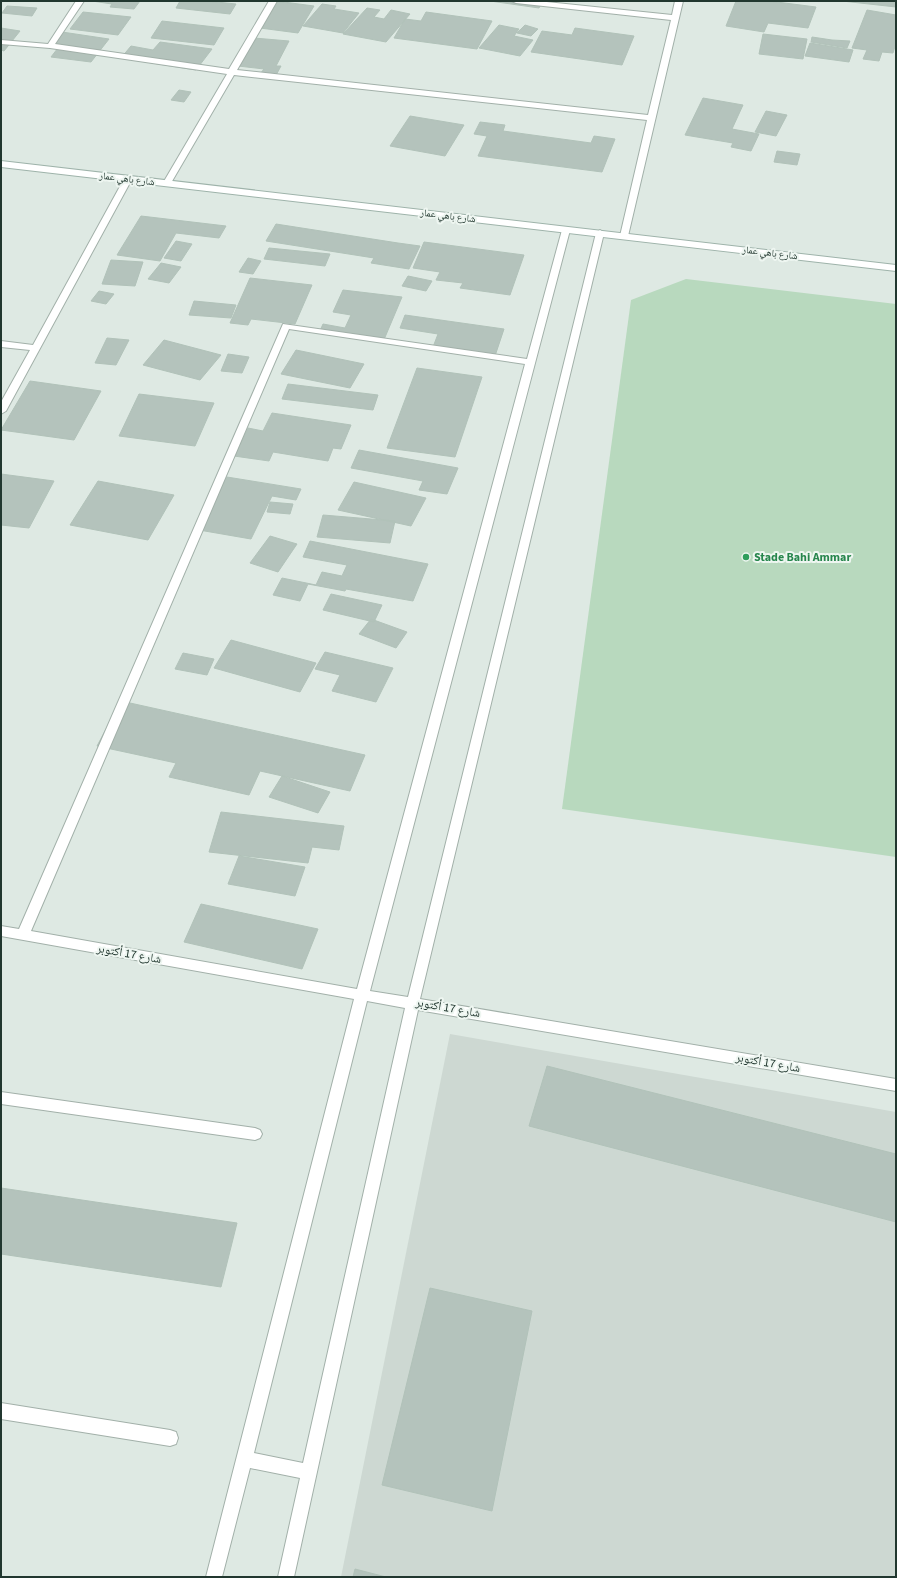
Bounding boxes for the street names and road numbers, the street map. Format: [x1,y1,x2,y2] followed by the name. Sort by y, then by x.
[97,169,156,190] street label: شارع باهي عمار
[418,206,477,227] street label: شارع باهي عمار
[740,243,799,264] street label: شارع باهي عمار
[94,940,163,968] street label: شارع 17 أكتوبر
[413,994,482,1022] street label: شارع 17 أكتوبر
[733,1049,802,1077] street label: شارع 17 أكتوبر

